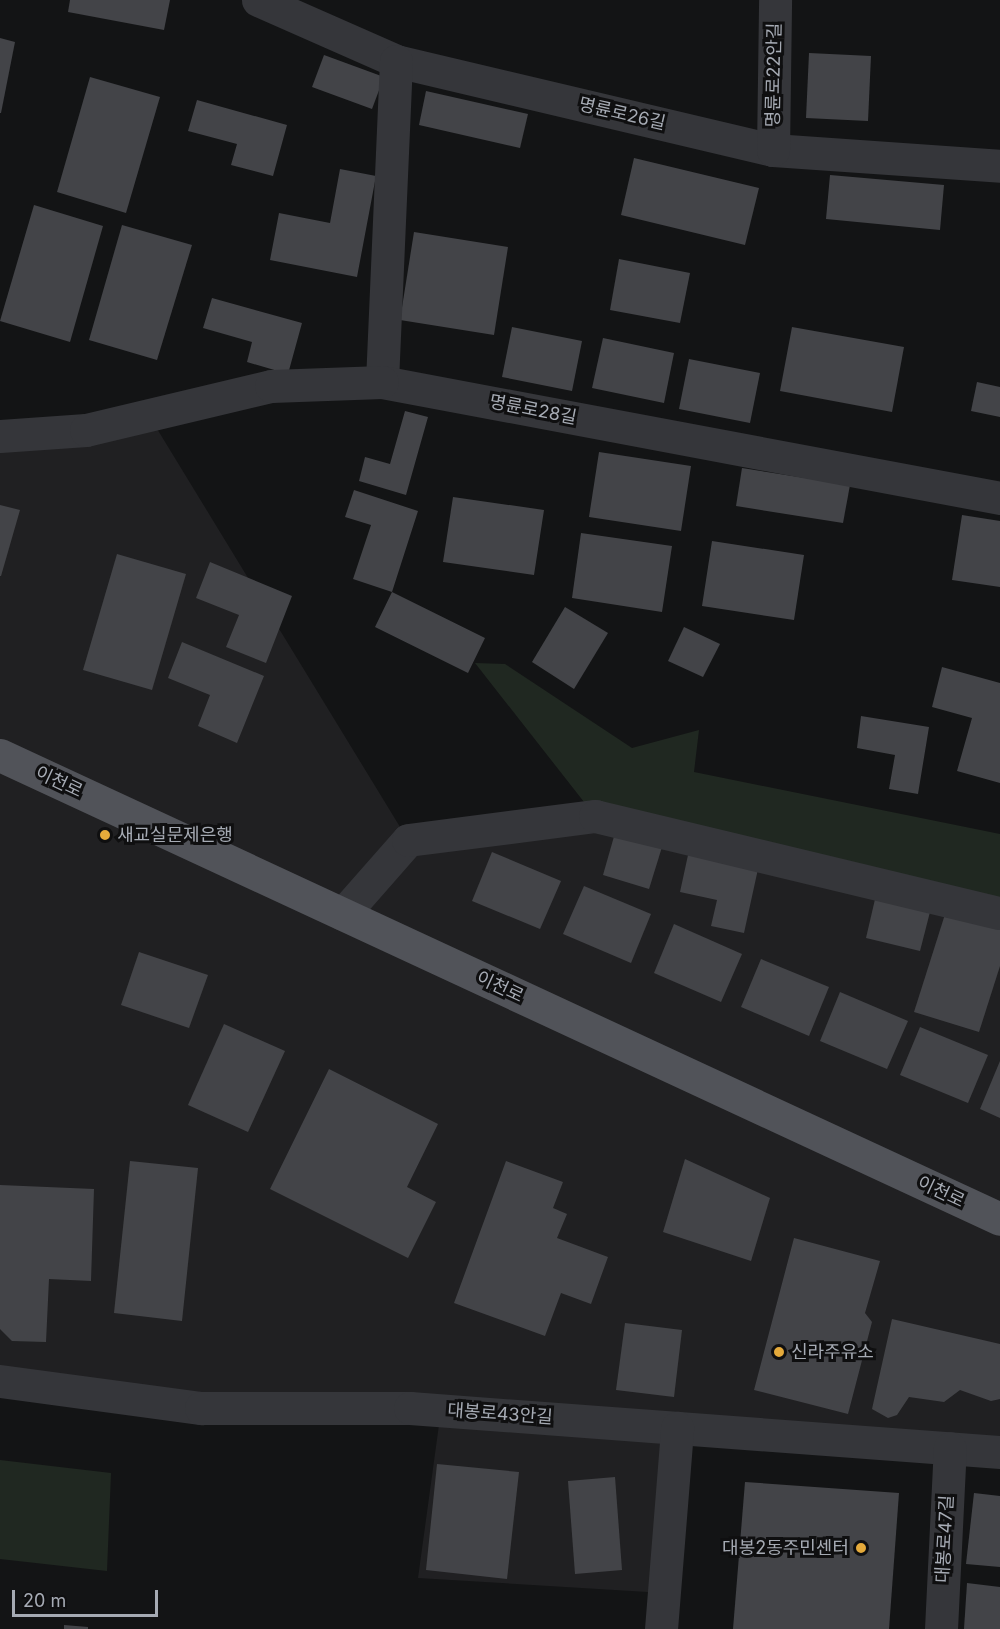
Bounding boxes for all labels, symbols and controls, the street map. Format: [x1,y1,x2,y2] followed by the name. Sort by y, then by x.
[762,22,786,128] street label: 명륜로22안길
[577,94,667,134] street label: 명륜로26길
[488,391,578,429] street label: 명륜로28길
[32,762,86,802] street label: 이천로
[117,824,233,846] place label: 새교실문제은행
[98,828,112,842] marker: 새교실문제은행
[473,967,527,1007] street label: 이천로
[914,1172,968,1212] street label: 이천로
[791,1341,874,1363] place label: 신라주유소
[772,1345,786,1359] marker: 신라주유소
[447,1400,553,1428] street label: 대봉로43안길
[932,1494,958,1584] street label: 대봉로47길
[722,1537,849,1559] place label: 대봉2동주민센터
[854,1541,868,1555] marker: 대봉2동주민센터
[15,1578,160,1616] scale bar
[23,1590,66,1611] text: 20 m

